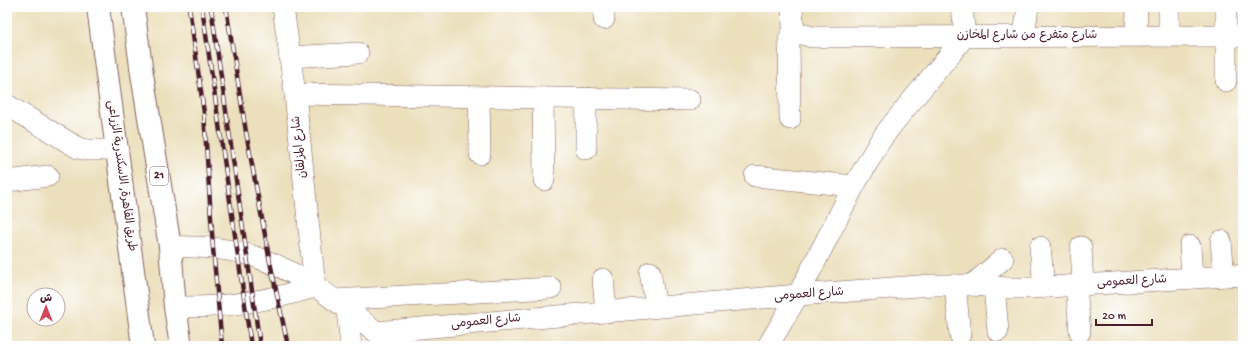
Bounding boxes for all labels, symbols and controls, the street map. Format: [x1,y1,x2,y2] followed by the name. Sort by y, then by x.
[957,28,1097,43] street label: شارع متفرع من شارع المخازن
[103,100,139,252] street label: طريق القاهرة, الاسكندرية الزراعى
[290,115,310,179] street label: شارع المزلقان
[150,167,168,185] road number: 21
[1097,273,1167,291] street label: شارع العمومى
[774,286,844,304] street label: شارع العمومى
[26,287,66,327] north arrow
[40,293,52,305] text: ش
[1096,301,1152,327] scale bar
[1102,310,1127,324] text: 20 m
[450,312,522,332] street label: شارع العمومى

